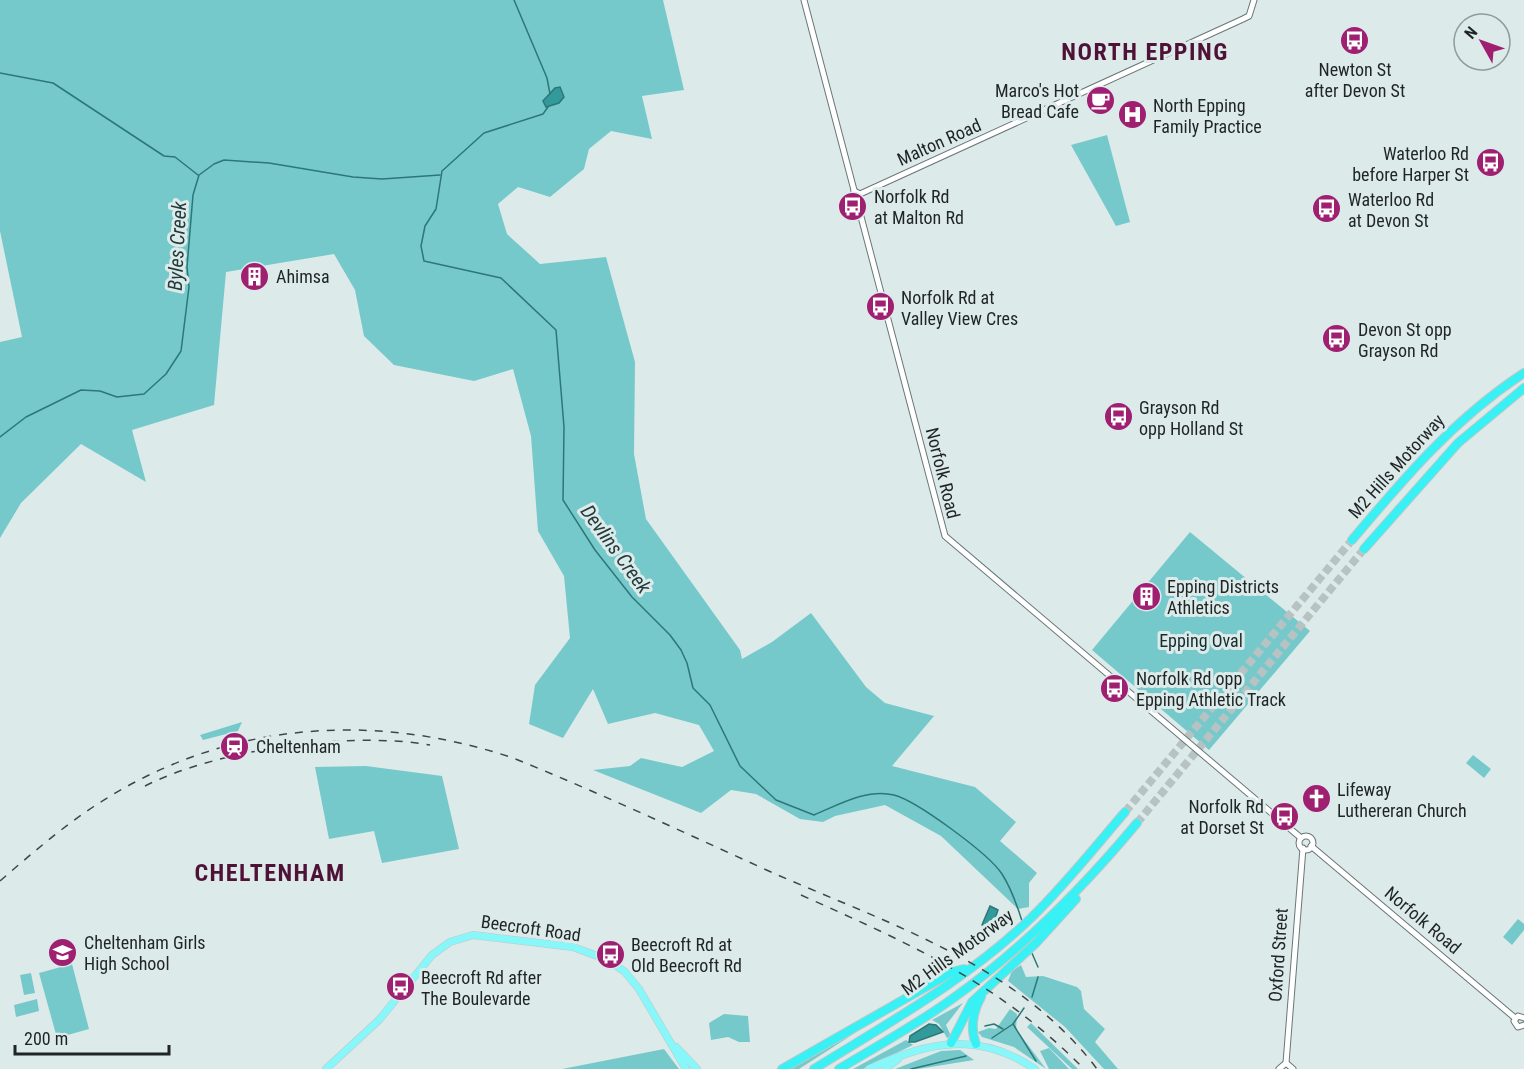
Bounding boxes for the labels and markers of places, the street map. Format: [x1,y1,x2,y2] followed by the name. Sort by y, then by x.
[1339,24,1371,56] bus stop icon: Newton St after Devon St
[1305,59,1405,101] place label: Newton St after Devon St
[995,80,1079,122] place label: Marco's Hot Bread Cafe
[1084,84,1116,116] cafe icon: Marco's Hot Bread Cafe
[1153,95,1262,137] place label: North Epping Family Practice
[1116,99,1148,131] hospital icon: North Epping Family Practice
[1352,143,1469,185] place label: Waterloo Rd before Harper St
[1474,147,1506,179] bus stop icon: Waterloo Rd before Harper St
[874,186,964,228] place label: Norfolk Rd at Malton Rd
[1348,189,1434,231] place label: Waterloo Rd at Devon St
[837,190,869,222] bus stop icon: Norfolk Rd at Malton Rd
[1311,193,1343,225] bus stop icon: Waterloo Rd at Devon St
[239,260,271,292] building icon: Ahimsa
[276,266,330,287] place label: Ahimsa
[901,287,1018,329] place label: Norfolk Rd at Valley View Cres
[864,291,896,323] bus stop icon: Norfolk Rd at Valley View Cres
[1358,319,1452,361] place label: Devon St opp Grayson Rd
[1321,323,1353,355] bus stop icon: Devon St opp Grayson Rd
[1139,397,1243,439] place label: Grayson Rd opp Holland St
[1102,401,1134,433] bus stop icon: Grayson Rd opp Holland St
[1167,576,1279,618] place label: Epping Districts Athletics
[1130,580,1162,612] building icon: Epping Districts Athletics
[1136,668,1286,710] place label: Norfolk Rd opp Epping Athletic Track
[1099,672,1131,704] bus stop icon: Norfolk Rd opp Epping Athletic Track
[219,730,251,762] station icon: Cheltenham
[256,736,341,757] place label: Cheltenham
[1337,779,1467,821] place label: Lifeway Luthereran Church
[1300,783,1332,815] church icon: Lifeway Luthereran Church
[1180,796,1264,838] place label: Norfolk Rd at Dorset St
[1269,800,1301,832] bus stop icon: Norfolk Rd at Dorset St
[84,932,206,974] place label: Cheltenham Girls High School
[631,934,742,976] place label: Beecroft Rd at Old Beecroft Rd
[47,936,79,968] school or university icon: Cheltenham Girls High School
[594,938,626,970] bus stop icon: Beecroft Rd at Old Beecroft Rd
[421,967,542,1009] place label: Beecroft Rd after The Boulevarde
[384,971,416,1003] bus stop icon: Beecroft Rd after The Boulevarde

